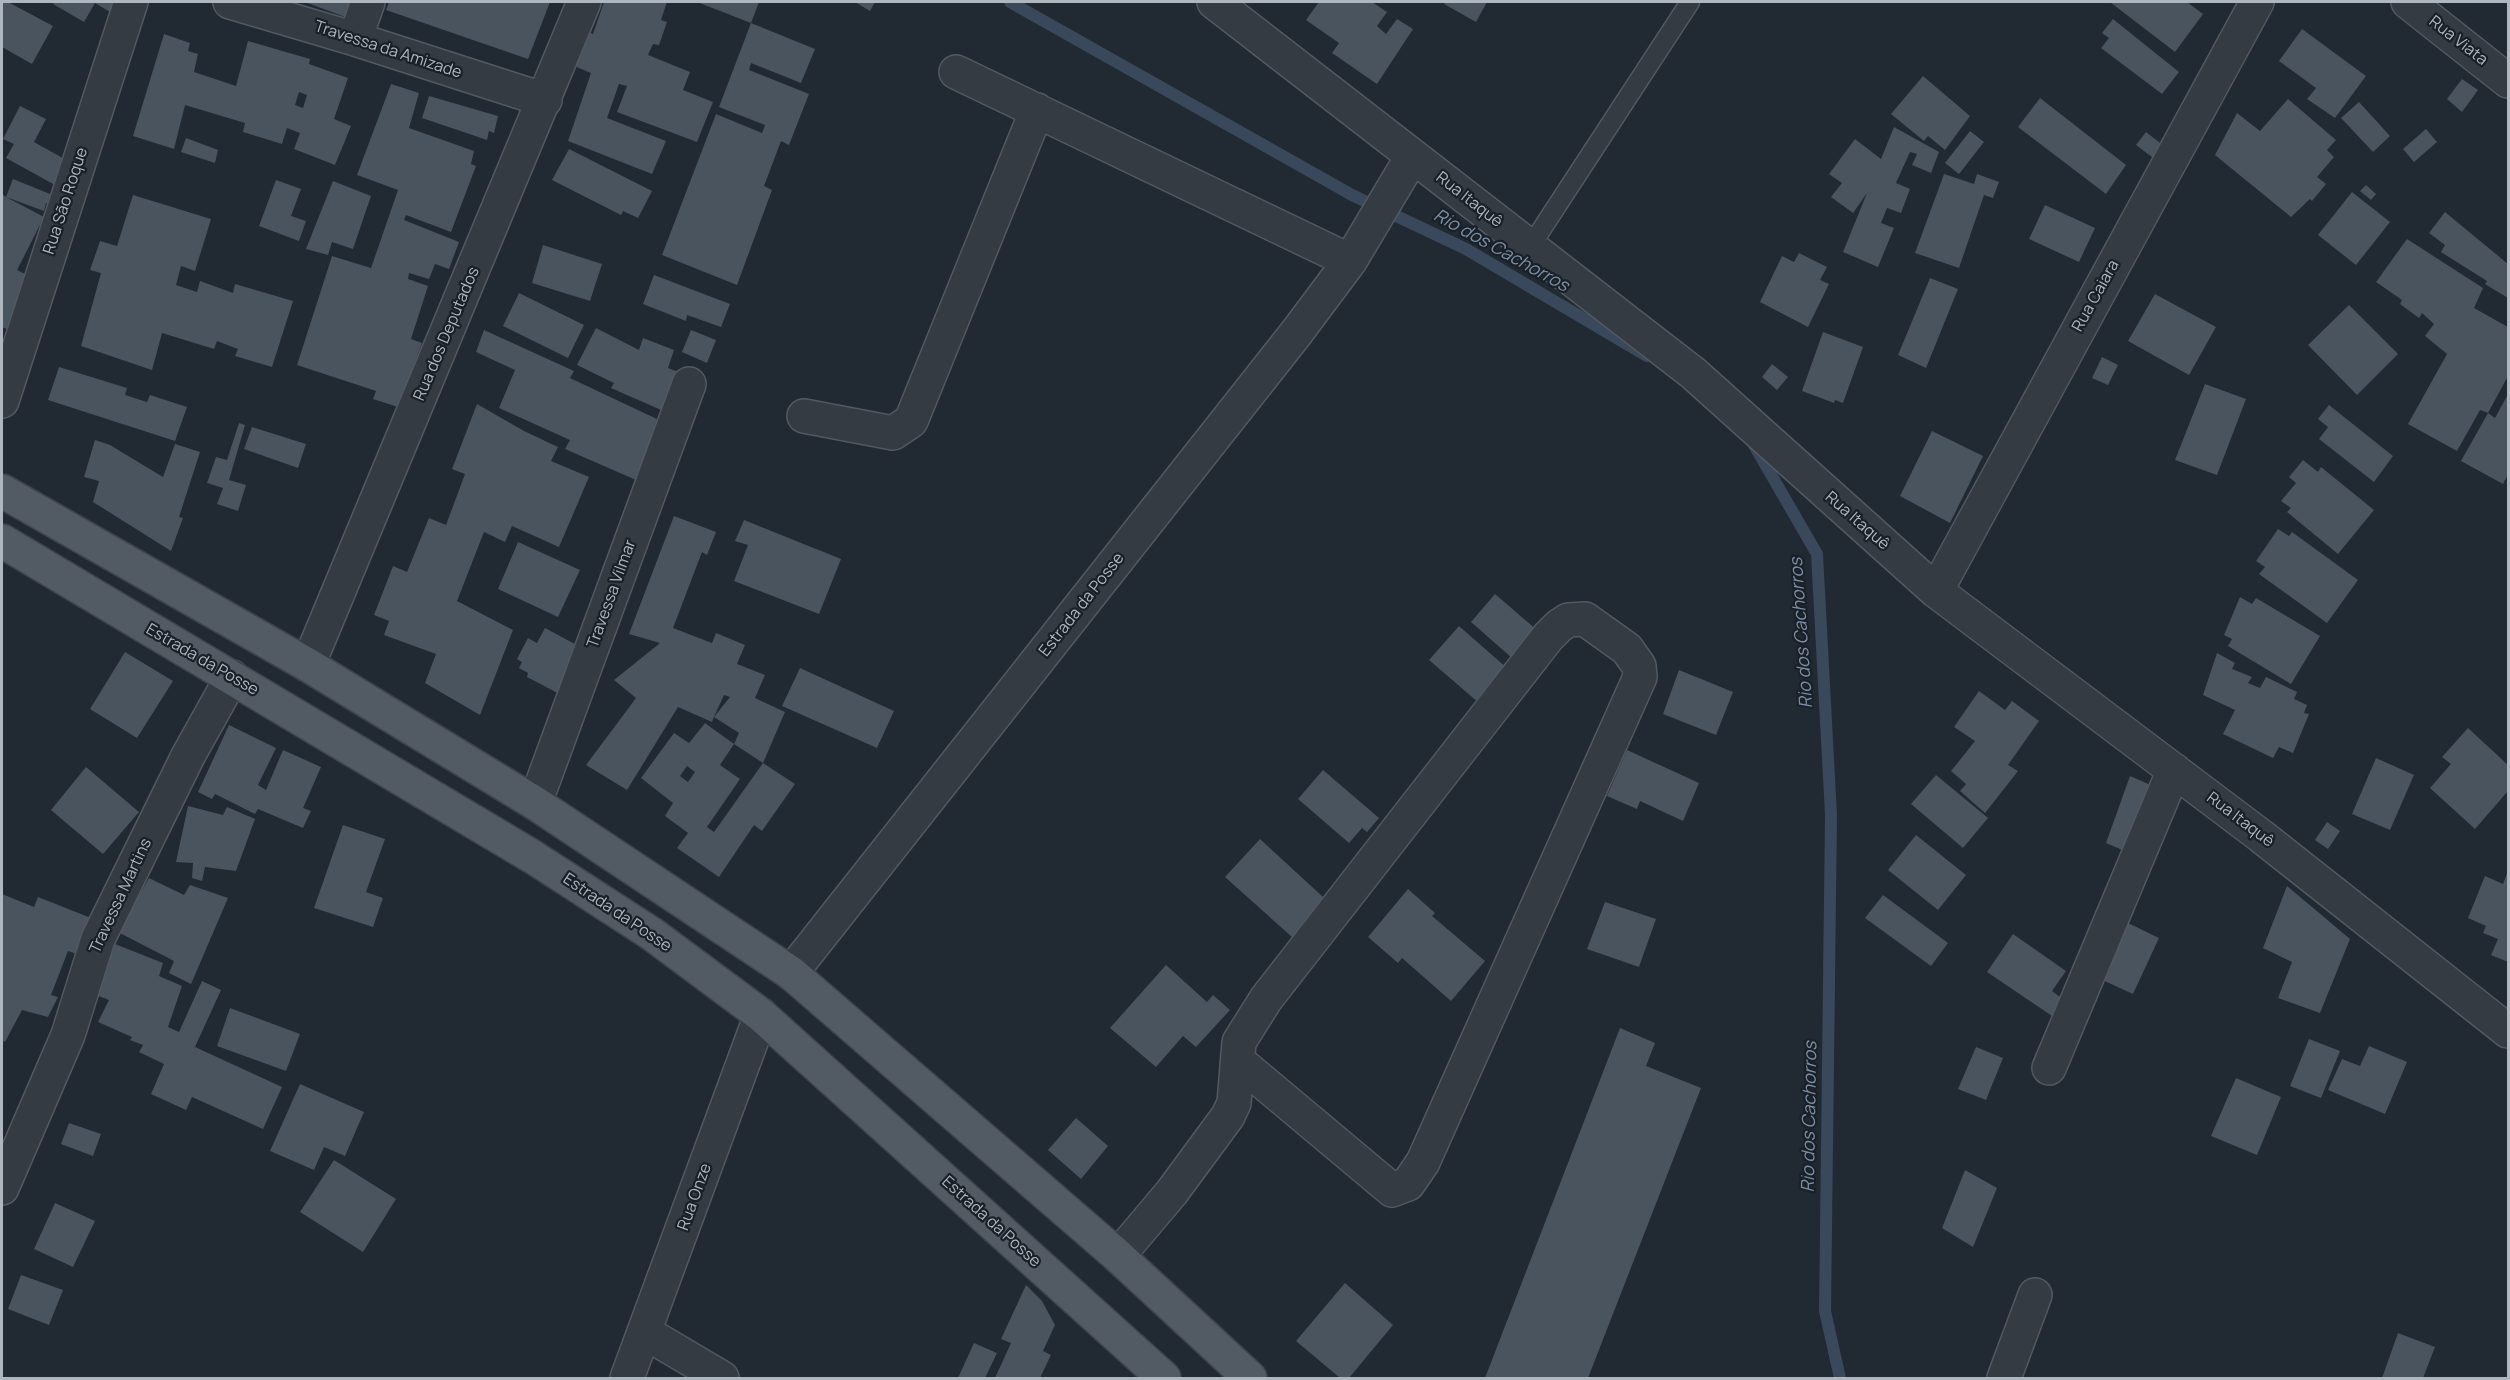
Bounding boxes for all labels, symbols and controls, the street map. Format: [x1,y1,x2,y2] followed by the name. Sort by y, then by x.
[2425,12,2491,70] street label: Rua Viata
[312,17,464,83] street label: Travessa da Amizade
[40,145,92,257] street label: Rua São Roque
[1432,168,1506,232] street label: Rua Itaquê
[1430,205,1572,297] water label: Rio dos Cachorros
[2068,257,2124,335] street label: Rua Caiara
[410,264,484,404] street label: Rua dos Deputados
[1821,488,1893,554] street label: Rua Itaquê
[584,537,640,651] street label: Travessa Vilmar
[1035,549,1129,661] street label: Estrada da Posse
[1786,557,1818,709] water label: Rio dos Cachorros
[142,620,262,700] street label: Estrada da Posse
[2203,789,2277,851] street label: Rua Itaquê
[86,835,156,957] street label: Travessa Martins
[559,870,675,956] street label: Estrada da Posse
[1798,1041,1822,1193] water label: Rio dos Cachorros
[674,1161,716,1233] street label: Rua Onze
[938,1173,1044,1271] street label: Estrada da Posse

